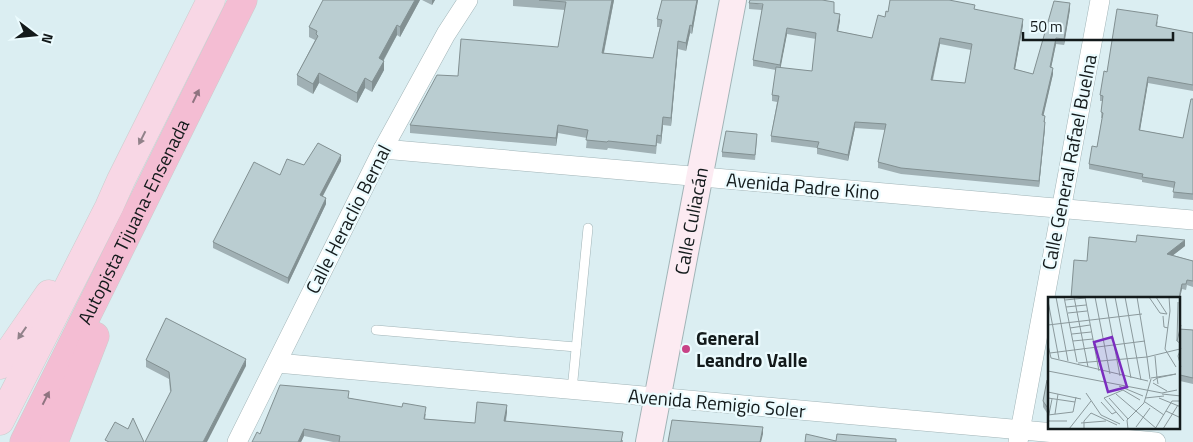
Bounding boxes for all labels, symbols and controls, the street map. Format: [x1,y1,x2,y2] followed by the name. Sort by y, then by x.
[10,10,60,60] north arrow
[1023,10,1173,42] scale bar
[1030,15,1063,38] text: 50 m
[37,31,59,46] text: N
[1033,51,1104,272] street label: Calle General Rafael Buelna
[192,89,200,103] one-way arrow
[70,113,196,329] street label: Autopista Tijuana-Ensenada
[138,130,146,145] one-way arrow
[297,139,398,298] street label: Calle Heraclio Bernal
[725,164,881,207] street label: Avenida Padre Kino
[666,165,715,277] street label: Calle Culiacán
[1048,297,1180,430] inset map
[696,323,808,374] place label: General Leandro Valle
[17,326,27,340] one-way arrow
[680,343,692,355] marker: General Leandro Valle
[627,380,807,425] street label: Avenida Remigio Soler
[42,391,50,406] one-way arrow

